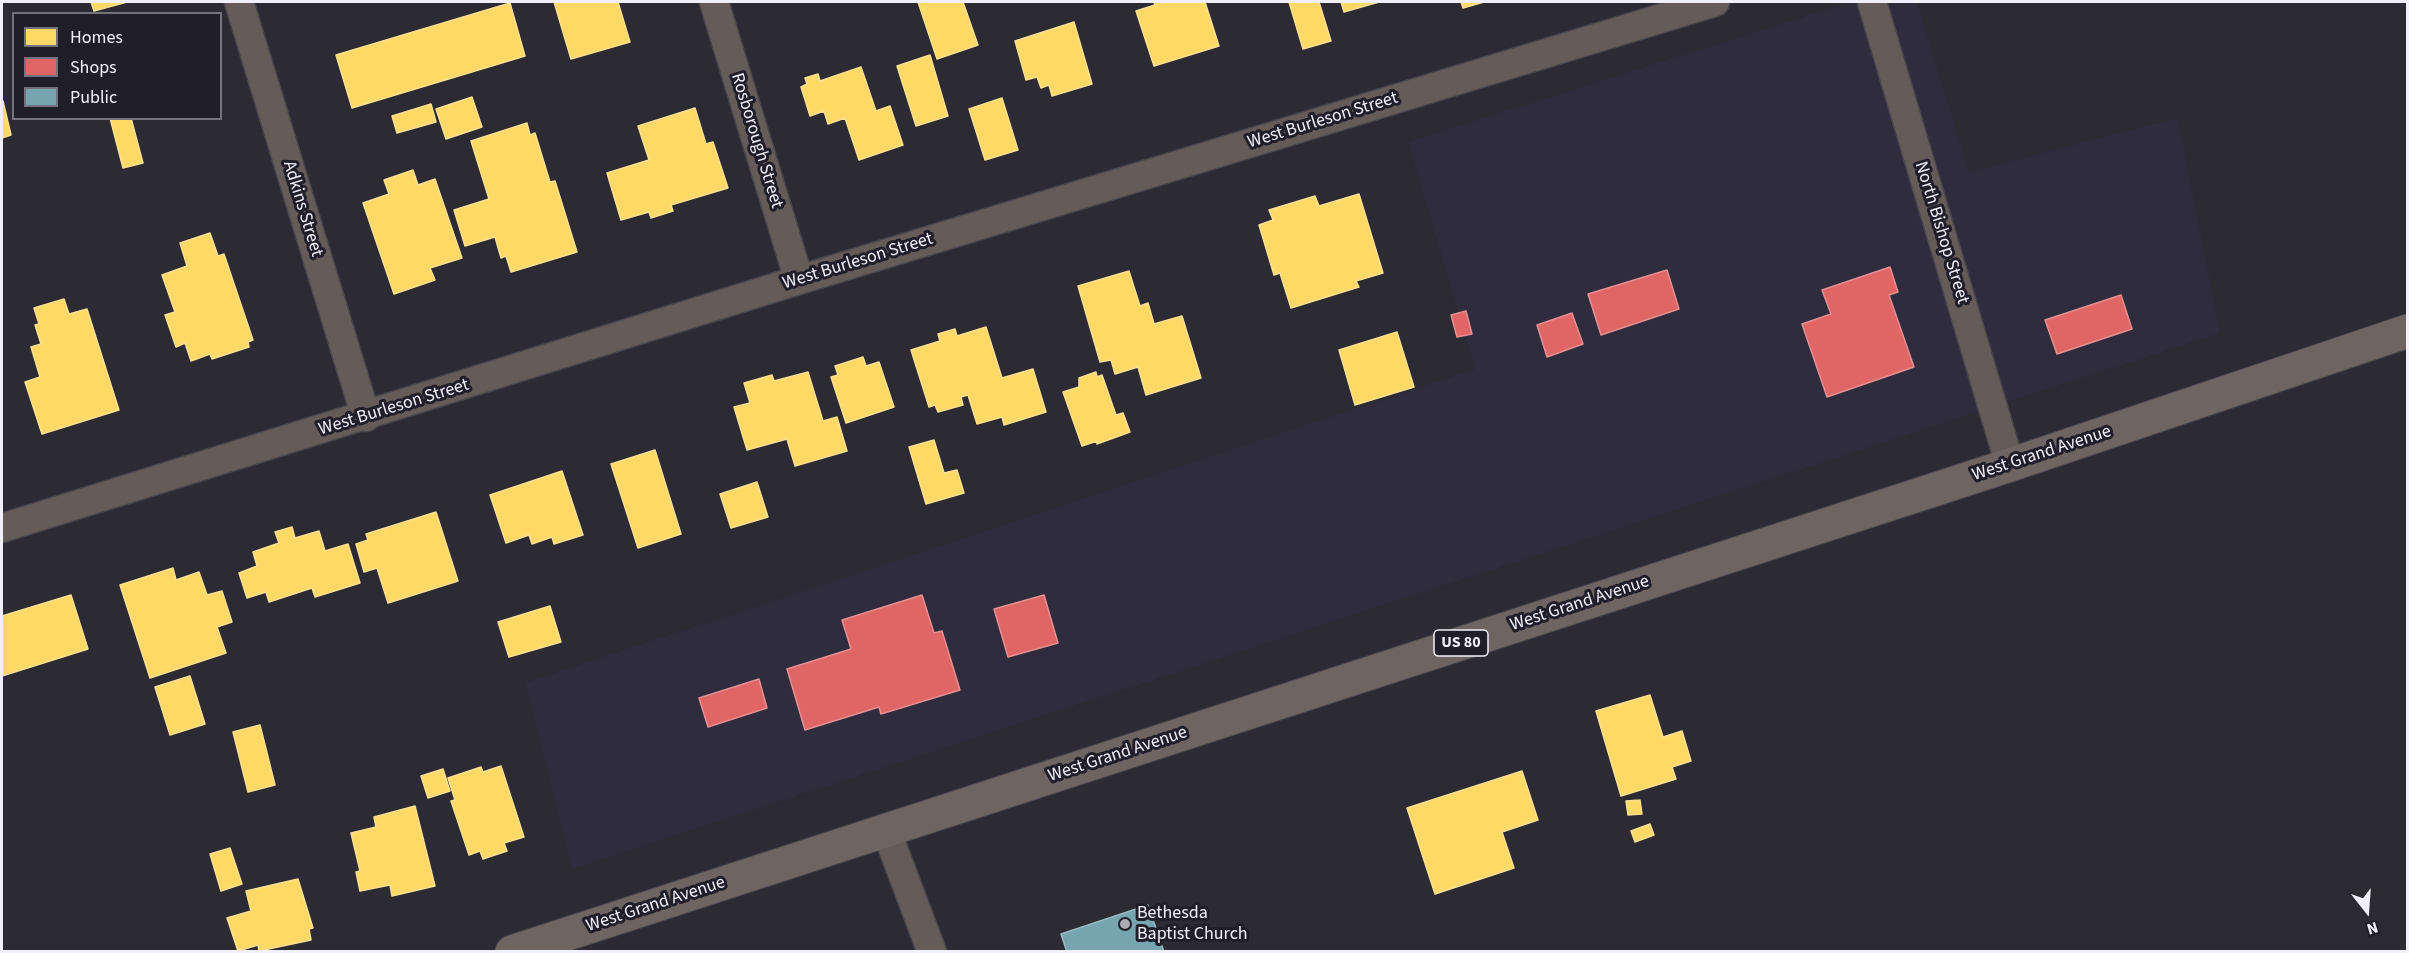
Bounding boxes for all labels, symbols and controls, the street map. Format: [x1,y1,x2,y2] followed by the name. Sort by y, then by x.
[12,12,222,120] legend
[70,25,123,50] text: Homes
[70,55,117,80] text: Shops
[725,71,787,211] street label: Rosborough Street
[70,85,117,110] text: Public
[1245,88,1401,154] street label: West Burleson Street
[277,158,327,260] street label: Adkins Street
[1909,159,1973,307] street label: North Bishop Street
[780,229,936,295] street label: West Burleson Street
[316,375,472,441] street label: West Burleson Street
[1970,421,2114,487] street label: West Grand Avenue
[1508,571,1652,637] street label: West Grand Avenue
[1434,630,1488,656] road number: US 80
[1046,722,1190,788] street label: West Grand Avenue
[584,872,728,938] street label: West Grand Avenue
[2337,881,2397,941] north arrow
[1137,903,1248,946] place label: Bethesda Baptist Church
[2364,916,2381,940] text: N
[1118,917,1132,931] marker: Bethesda Baptist Church

